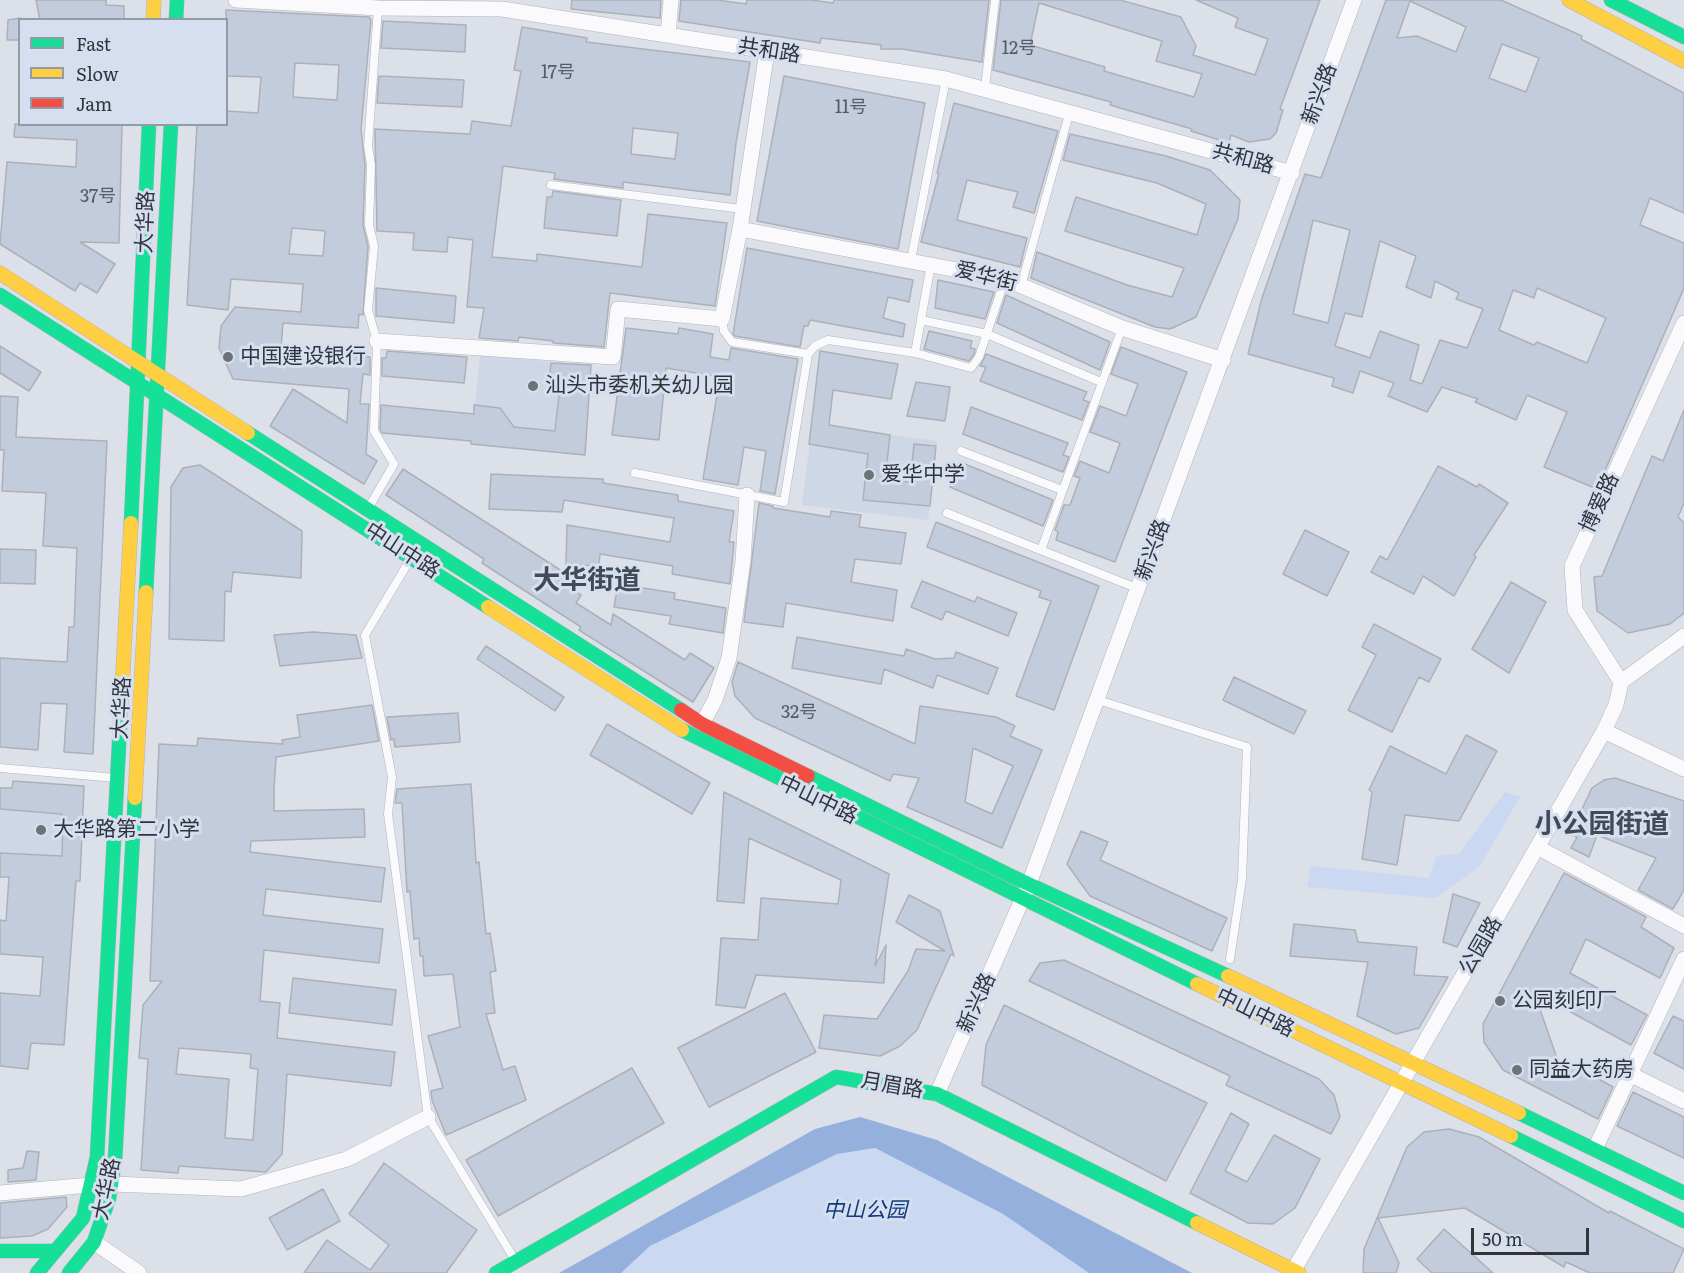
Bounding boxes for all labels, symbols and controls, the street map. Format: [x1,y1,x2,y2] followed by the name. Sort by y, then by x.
[18,18,228,126] legend
[76,30,111,57] text: Fast
[736,34,802,68] street label: 共和路
[1002,38,1036,60] house number: 12号
[76,60,118,87] text: Slow
[1297,60,1343,128] street label: 新兴路
[541,62,575,84] house number: 17号
[76,90,112,117] text: Jam
[835,97,867,119] house number: 11号
[1209,139,1277,179] street label: 共和路
[80,186,116,208] house number: 37号
[132,190,160,254] street label: 大华路
[952,257,1020,297] street label: 爱华街
[240,344,366,370] place label: 中国建设银行
[221,350,235,364] marker: 中国建设银行
[545,373,734,399] place label: 汕头市委机关幼儿园
[526,379,540,393] marker: 汕头市委机关幼儿园
[881,462,965,488] place label: 爱华中学
[862,468,876,482] marker: 爱华中学
[1575,469,1625,537] street label: 博爱路
[1130,516,1176,584] street label: 新兴路
[360,518,444,584] street label: 中山中路
[533,565,641,597] district label: 大华街道
[108,676,136,740] street label: 大华路
[781,702,817,724] house number: 32号
[775,770,861,830] street label: 中山中路
[1535,809,1669,841] district label: 小公园街道
[53,817,200,843] place label: 大华路第二小学
[34,823,48,837] marker: 大华路第二小学
[1454,912,1508,980] street label: 公园路
[953,969,1001,1037] street label: 新兴路
[1212,983,1298,1043] street label: 中山中路
[1512,988,1617,1014] place label: 公园刻印厂
[1493,994,1507,1008] marker: 公园刻印厂
[1529,1057,1634,1083] place label: 同益大药房
[1510,1063,1524,1077] marker: 同益大药房
[859,1068,925,1104] street label: 月眉路
[88,1156,126,1222] street label: 大华路
[823,1198,907,1224] park label: 中山公园
[1474,1216,1592,1254] scale bar
[1482,1225,1523,1252] text: 50 m

